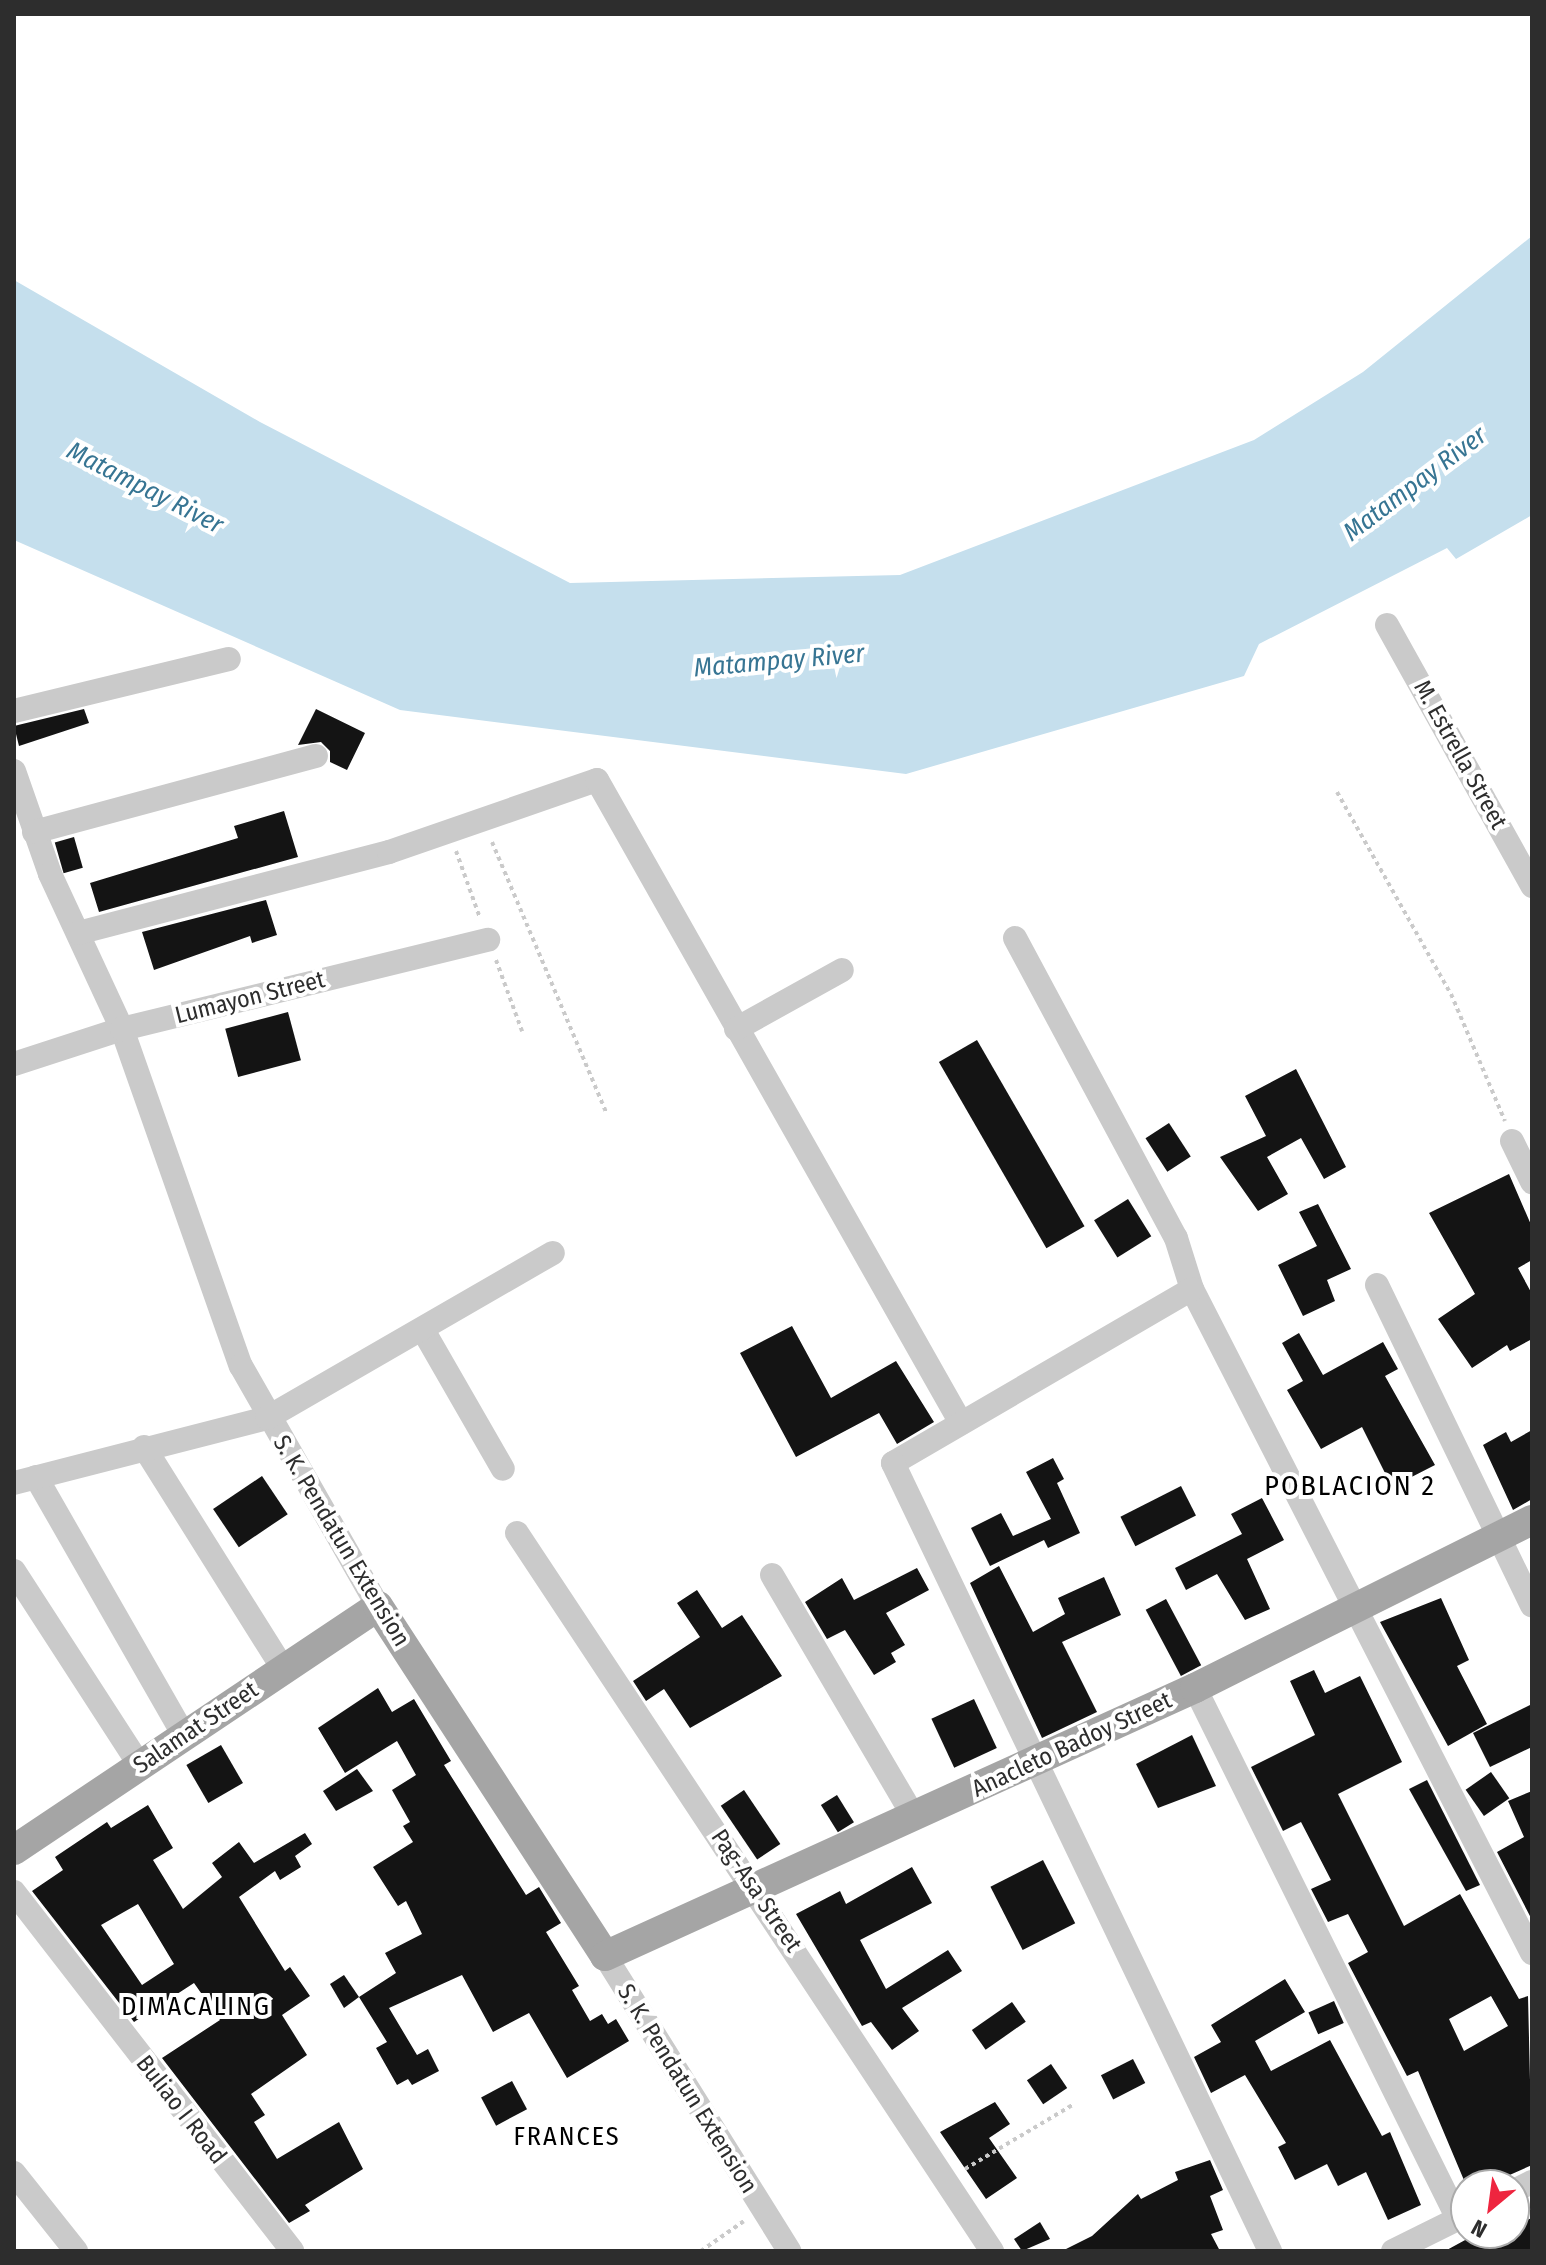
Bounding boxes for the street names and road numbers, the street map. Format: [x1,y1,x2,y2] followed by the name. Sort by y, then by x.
[1407,676,1513,834] street label: M. Estrella Street
[172,965,328,1031] street label: Lumayon Street
[267,1430,415,1652] street label: S. K. Pendatun Extension
[128,1676,264,1780] street label: Salamat Street
[968,1686,1176,1804] street label: Anacleto Badoy Street
[704,1824,808,1958] street label: Pag-Asa Street
[611,1979,763,2199] street label: S. K. Pendatun Extension
[130,2050,232,2170] street label: Buliao I Road

